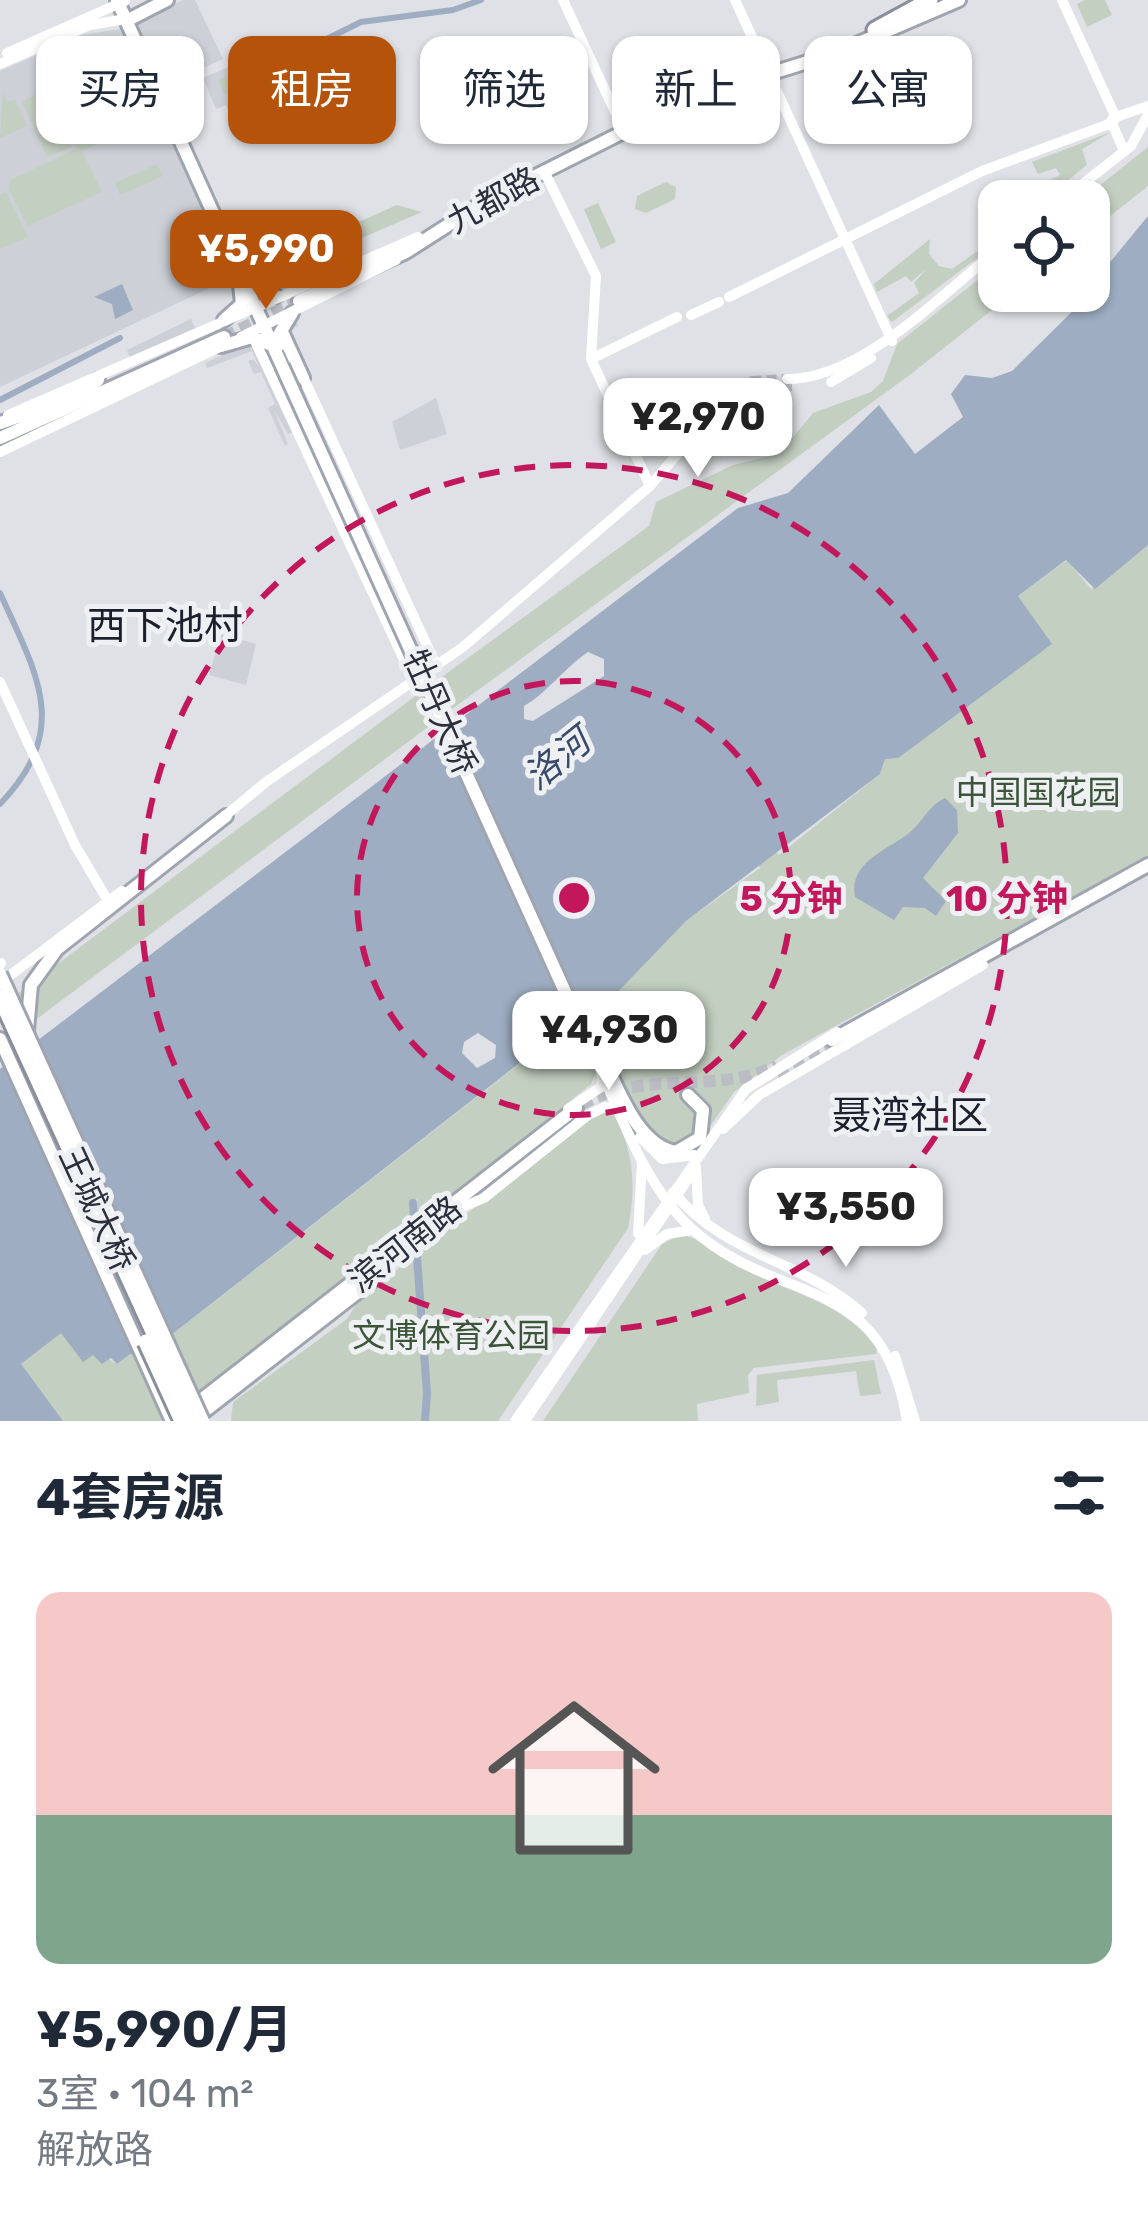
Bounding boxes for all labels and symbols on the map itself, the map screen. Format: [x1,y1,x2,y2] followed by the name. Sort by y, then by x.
[440,159,546,241] street label: 九都路
[168,210,364,312] pin: ¥5,990
[600,378,796,480] pin: ¥2,970
[87,603,243,649] district label: 西下池村
[395,644,485,780] street label: 牡丹大桥
[515,716,603,798] water label: 洛河
[956,773,1121,812] park label: 中国国花园
[553,877,595,919] centre of rings
[740,877,842,920] text: 5 分钟
[946,877,1068,920] text: 10 分钟
[511,991,707,1093] pin: ¥4,930
[832,1093,988,1139] district label: 聂湾社区
[51,1141,143,1277] street label: 王城大桥
[748,1168,944,1270] pin: ¥3,550
[341,1188,469,1300] street label: 滨河南路
[352,1316,550,1355] park label: 文博体育公园

